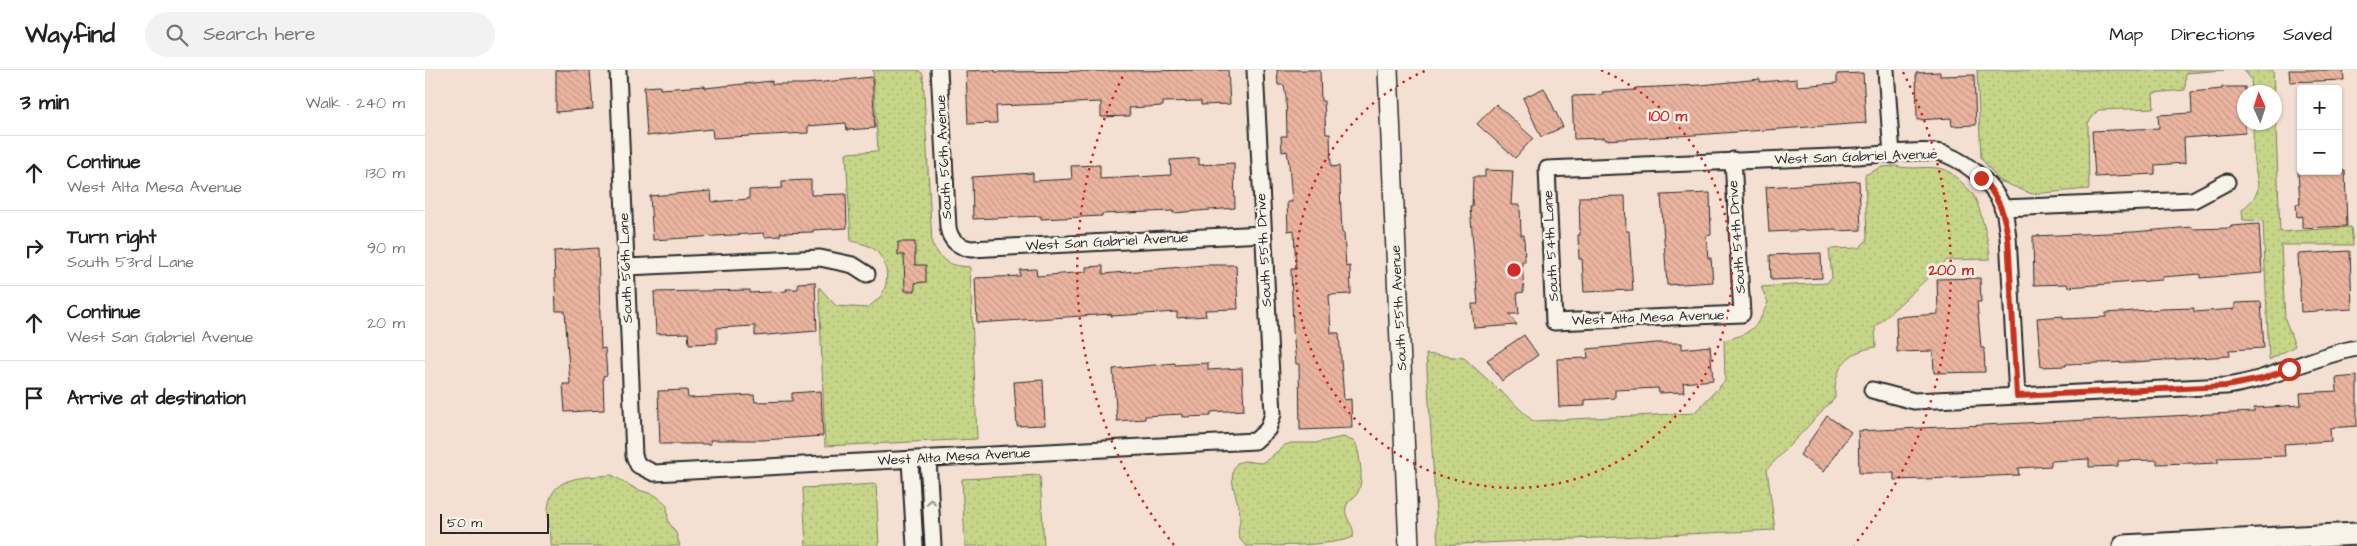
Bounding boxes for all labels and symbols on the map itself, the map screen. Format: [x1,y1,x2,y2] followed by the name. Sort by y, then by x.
[2237,85,2282,130] north arrow
[931,94,957,220] street label: South 56th Avenue
[1649,106,1688,127] text: 100 m
[1774,144,1938,170] street label: West San Gabriel Avenue
[1970,167,1993,190] route end
[1723,179,1751,294] street label: South 54th Drive
[1538,190,1564,302] street label: South 54th Lane
[1251,192,1277,307] street label: South 55th Drive
[614,212,638,324] street label: South 56th Lane
[1025,228,1189,256] street label: West San Gabriel Avenue
[1386,244,1412,371] street label: South 55th Avenue
[1927,260,1974,281] text: 200 m
[1505,261,1523,279] centre of rings
[1571,305,1725,331] street label: West Alta Mesa Avenue
[2278,358,2301,381] route start
[877,443,1031,471] street label: West Alta Mesa Avenue
[925,498,936,506] one-way arrow
[440,511,549,534] scale bar

